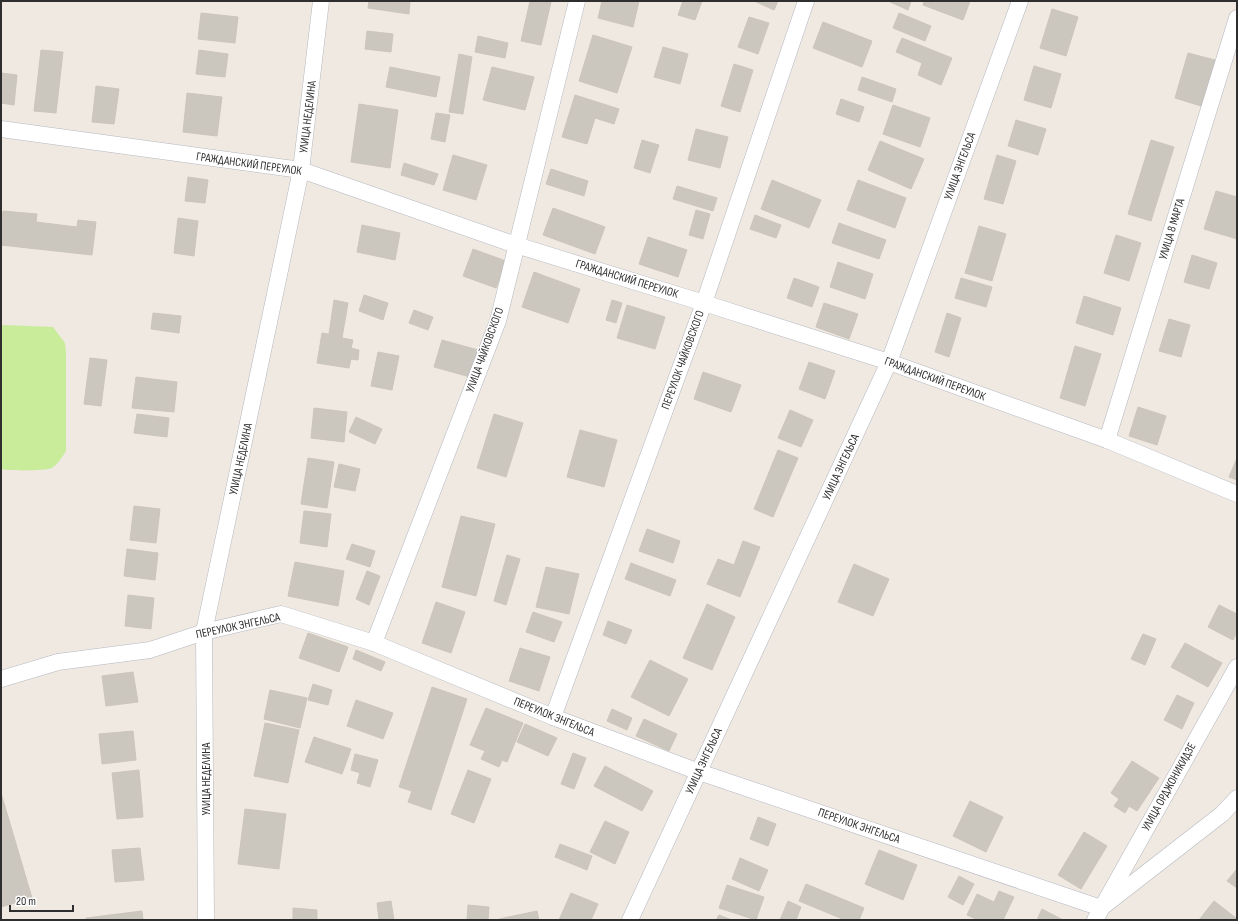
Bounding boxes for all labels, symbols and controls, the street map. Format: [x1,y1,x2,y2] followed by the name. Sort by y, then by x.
[296,79,320,154] street label: УЛИЦА НЕДЕЛИНА
[941,129,979,202] street label: УЛИЦА ЭНГЕЛЬСА
[195,149,303,179] street label: ГРАЖДАНСКИЙ ПЕРЕУЛОК
[1156,196,1189,261] street label: УЛИЦА 8 МАРТА
[574,256,681,302] street label: ГРАЖДАНСКИЙ ПЕРЕУЛОК
[463,305,507,395] street label: УЛИЦА ЧАЙКОВСКОГО
[658,308,708,412] street label: ПЕРЕУЛОК ЧАЙКОВСКОГО
[882,354,988,404] street label: ГРАЖДАНСКИЙ ПЕРЕУЛОК
[226,421,256,496] street label: УЛИЦА НЕДЕЛИНА
[819,431,863,502] street label: УЛИЦА ЭНГЕЛЬСА
[195,610,282,642] street label: ПЕРЕУЛОК ЭНГЕЛЬСА
[511,694,597,740] street label: ПЕРЕУЛОК ЭНГЕЛЬСА
[682,725,726,796] street label: УЛИЦА ЭНГЕЛЬСА
[1139,740,1200,834] street label: УЛИЦА ОРДЖОНИКИДЗЕ
[199,742,214,815] street label: УЛИЦА НЕДЕЛИНА
[816,805,903,847] street label: ПЕРЕУЛОК ЭНГЕЛЬСА
[10,887,73,913] scale bar
[16,894,36,909] text: 20 m

